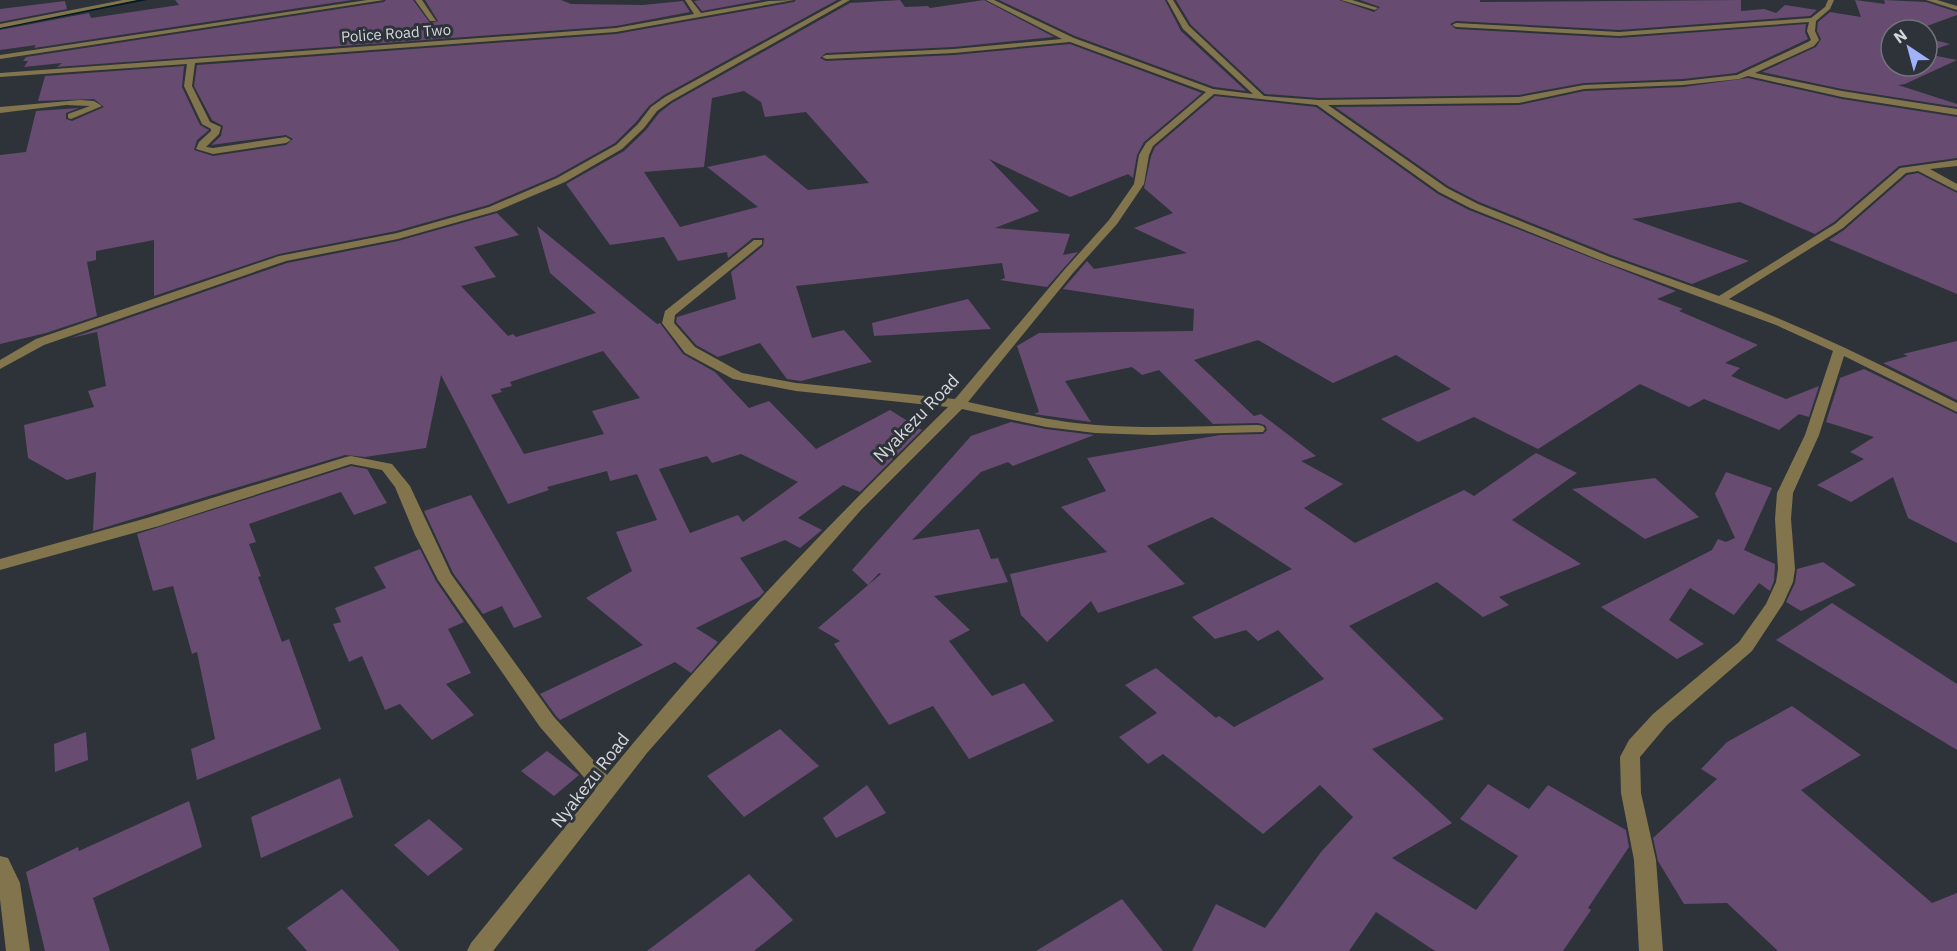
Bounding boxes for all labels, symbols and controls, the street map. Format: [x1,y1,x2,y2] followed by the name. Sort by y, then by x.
[1879,18,1939,78] north arrow
[340,20,452,46] street label: Police Road Two
[1890,24,1911,47] text: N
[868,369,964,467] street label: Nyakezu Road
[546,728,634,832] street label: Nyakezu Road

